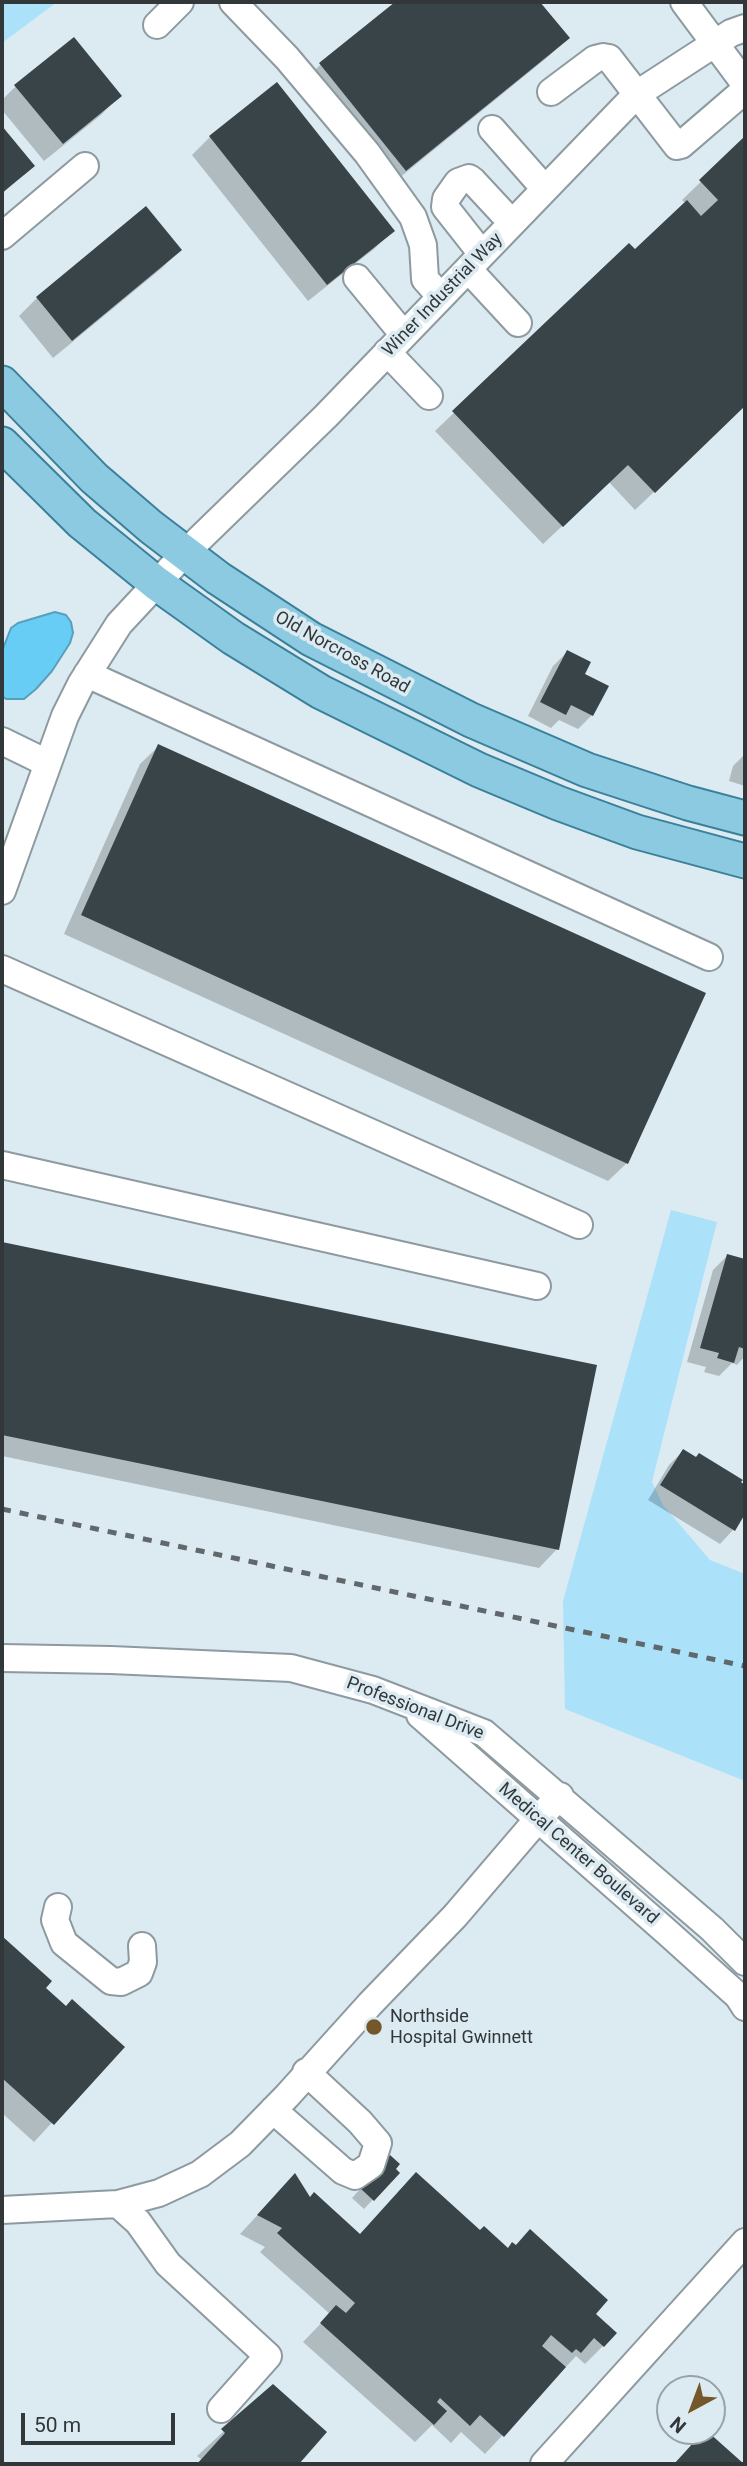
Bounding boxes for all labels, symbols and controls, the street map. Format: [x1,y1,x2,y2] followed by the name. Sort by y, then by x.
[378,229,508,361] street label: Winer Industrial Way
[271,607,413,699] street label: Old Norcross Road
[343,1673,487,1745] street label: Professional Drive
[494,1779,662,1929] street label: Medical Center Boulevard
[390,2006,533,2048] place label: Northside Hospital Gwinnett
[364,2017,384,2037] marker: Northside Hospital Gwinnett
[656,2375,726,2445] north arrow
[24,2400,178,2444] scale bar
[666,2412,691,2438] text: N
[34,2413,81,2437] text: 50 m

